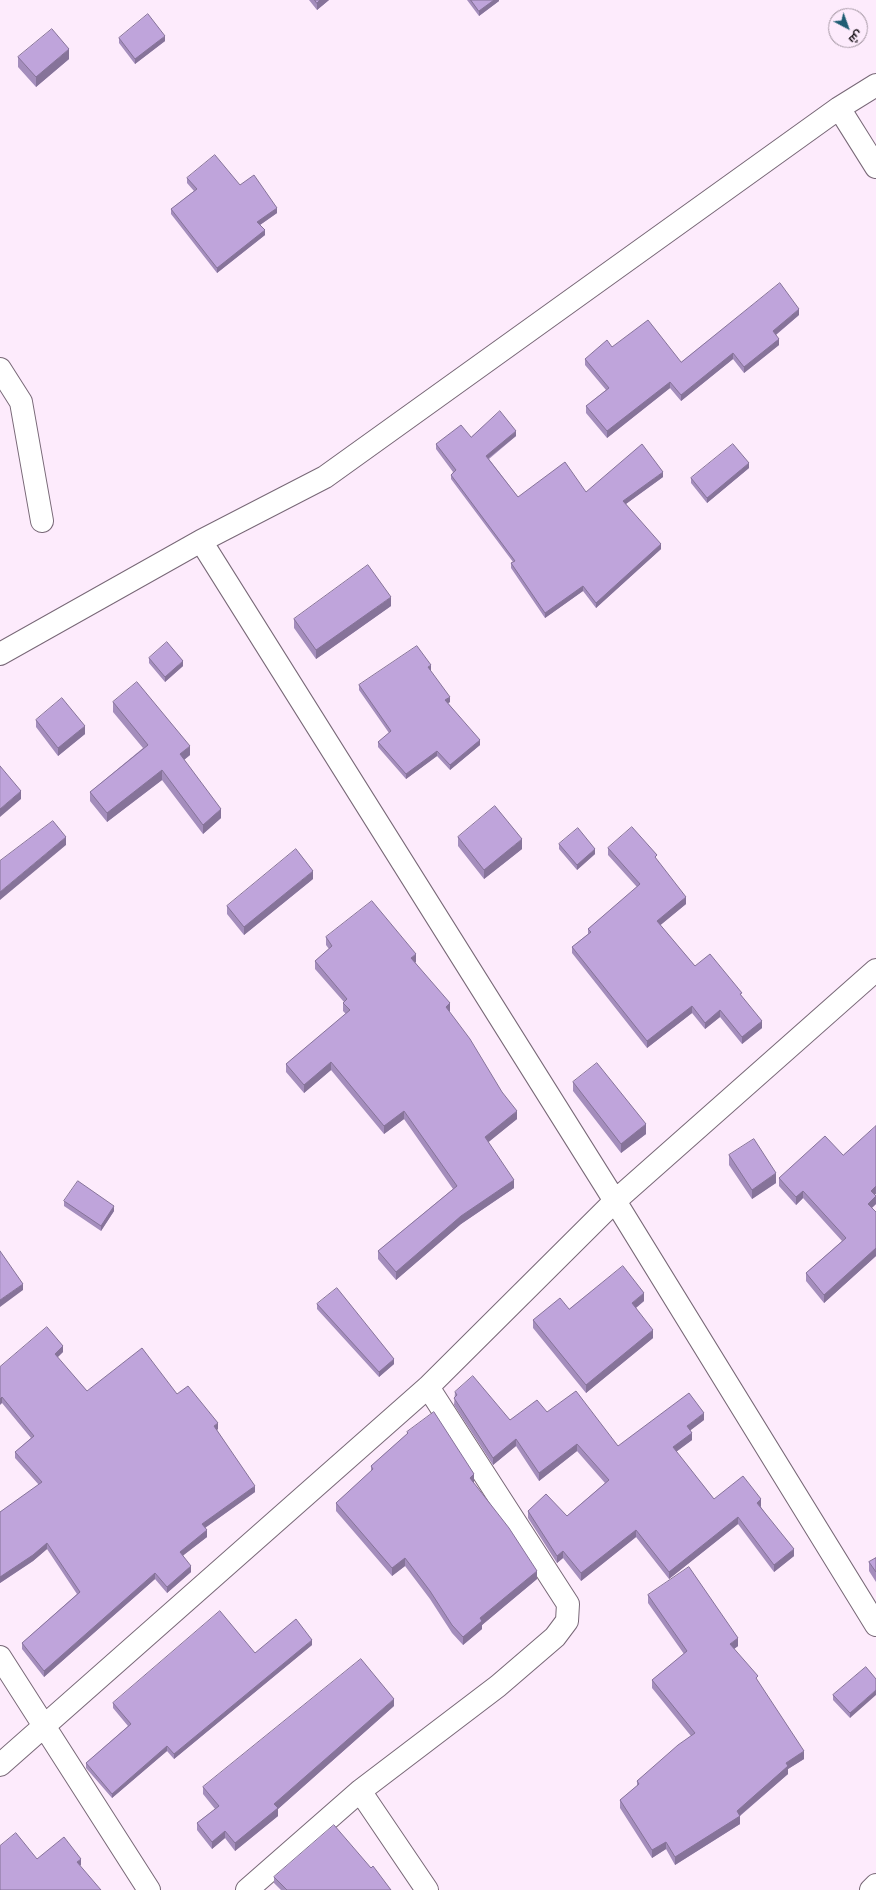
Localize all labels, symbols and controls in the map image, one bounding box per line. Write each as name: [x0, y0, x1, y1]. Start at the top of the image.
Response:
north arrow: [828, 8, 868, 48]
text: ش: [846, 27, 865, 46]

